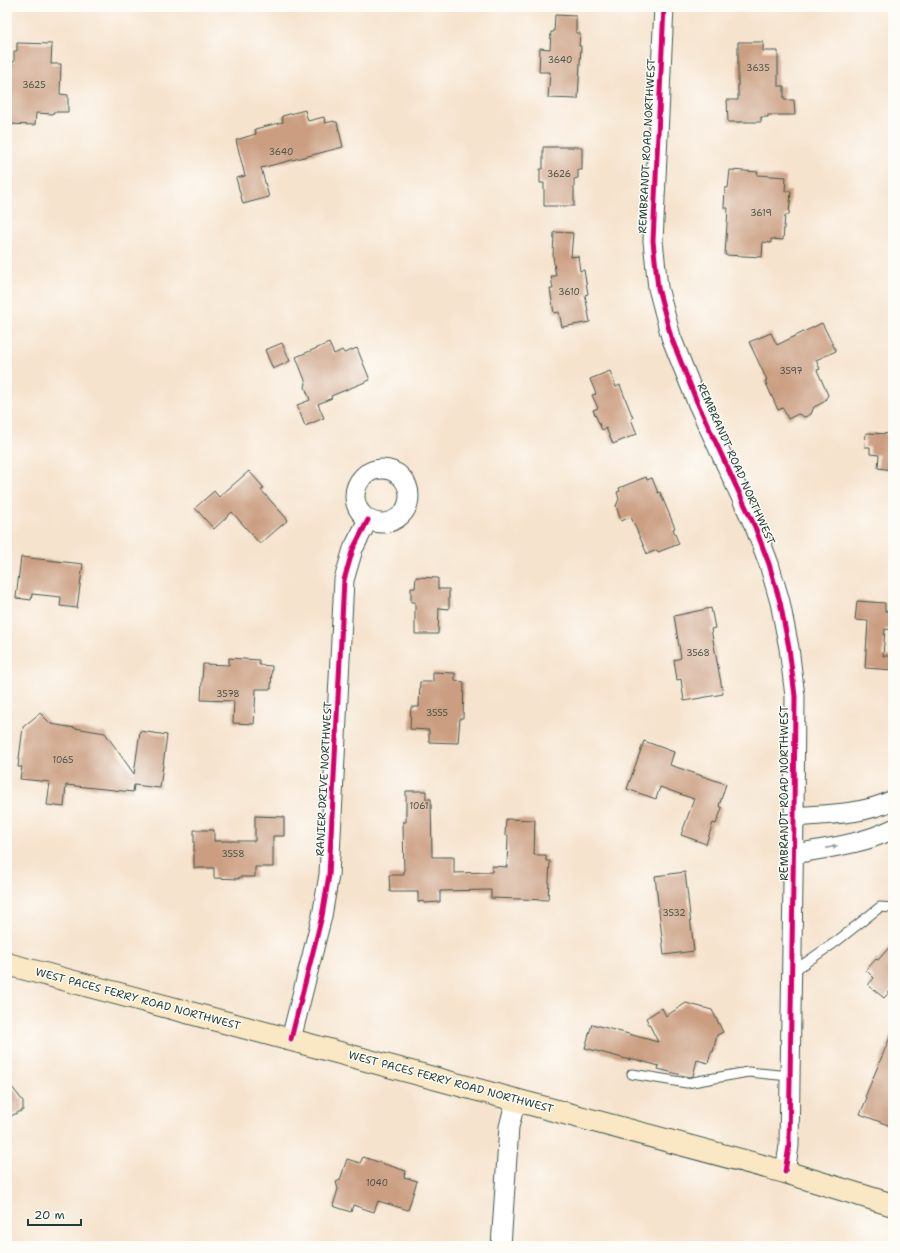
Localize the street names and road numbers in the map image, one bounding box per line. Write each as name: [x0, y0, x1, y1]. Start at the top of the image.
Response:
street label: REMBRANDT ROAD NORTHWEST: [635, 58, 659, 234]
street label: REMBRANDT ROAD NORTHWEST: [693, 381, 779, 547]
street label: RANIER DRIVE NORTHWEST: [312, 701, 336, 857]
street label: REMBRANDT ROAD NORTHWEST: [777, 705, 792, 881]
street label: WEST PACES FERRY ROAD NORTHWEST: [34, 964, 242, 1034]
street label: WEST PACES FERRY ROAD NORTHWEST: [347, 1047, 555, 1117]

